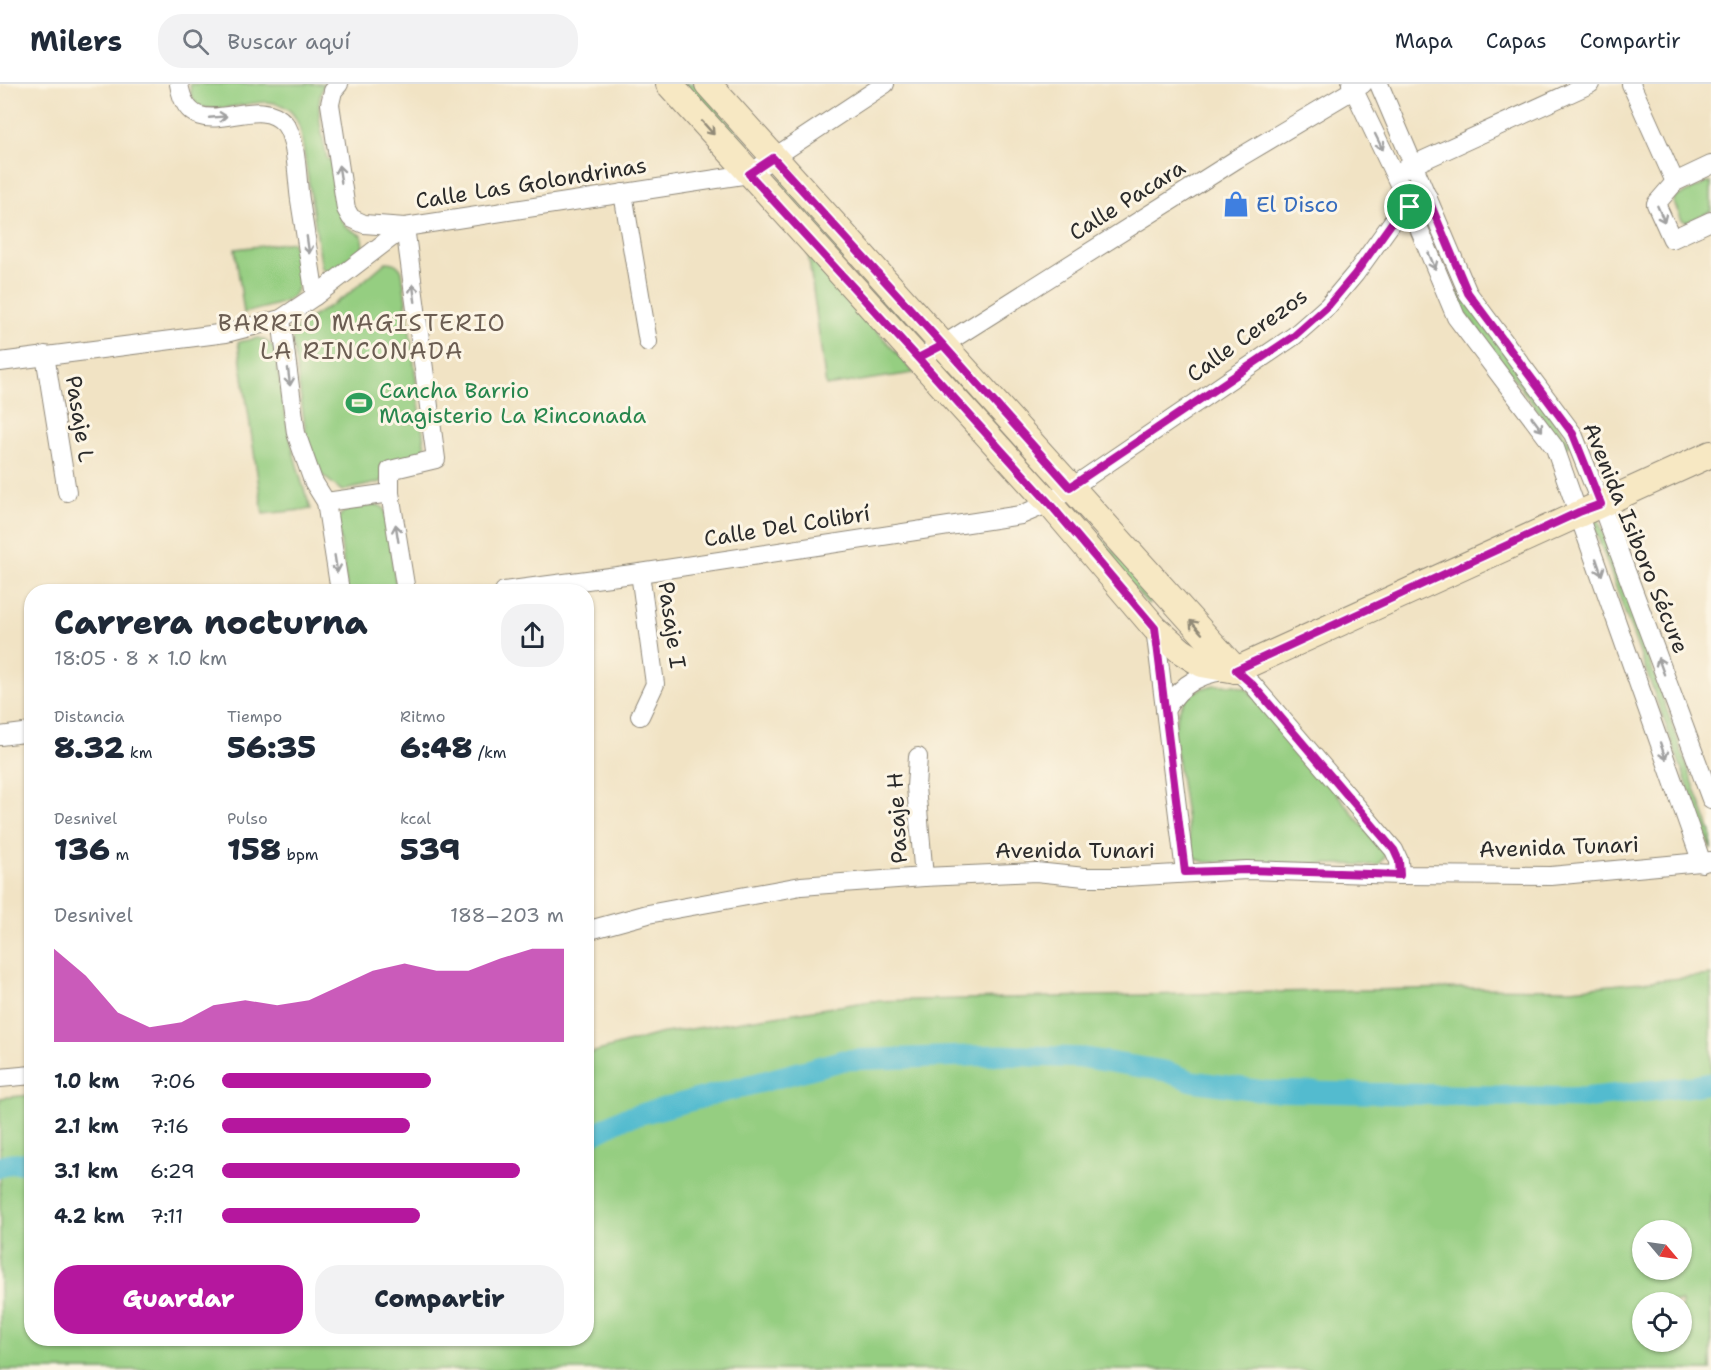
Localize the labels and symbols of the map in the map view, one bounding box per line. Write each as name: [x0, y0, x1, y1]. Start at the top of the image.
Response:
one-way arrow: [207, 111, 227, 122]
one-way arrow: [701, 120, 715, 135]
one-way arrow: [1373, 133, 1385, 151]
street label: Calle Las Golondrinas: [413, 150, 649, 216]
street label: Calle Pacara: [1063, 153, 1191, 247]
one-way arrow: [335, 165, 346, 185]
pin: [1384, 181, 1435, 232]
shop icon: El Disco: [1221, 189, 1251, 219]
place label: El Disco: [1256, 190, 1338, 219]
one-way arrow: [1655, 204, 1667, 222]
one-way arrow: [302, 235, 313, 254]
one-way arrow: [1427, 251, 1438, 269]
street label: Calle Cerezos: [1181, 281, 1313, 389]
one-way arrow: [408, 283, 419, 303]
district label: BARRIO MAGISTERIO LA RINCONADA: [218, 307, 506, 367]
one-way arrow: [283, 367, 294, 387]
street label: Pasaje L: [59, 374, 101, 464]
place label: Cancha Barrio Magisterio La Rinconada: [379, 376, 646, 430]
sports icon: Cancha Barrio Magisterio La Rinconada: [344, 388, 374, 418]
one-way arrow: [1530, 415, 1543, 431]
street label: Avenida Isiboro Sécure: [1576, 418, 1696, 658]
street label: Calle Del Colibrí: [702, 499, 872, 553]
one-way arrow: [391, 524, 402, 544]
one-way arrow: [331, 554, 342, 574]
one-way arrow: [1594, 557, 1605, 576]
street label: Pasaje I: [652, 580, 692, 670]
one-way arrow: [1189, 620, 1203, 635]
one-way arrow: [1655, 657, 1666, 676]
one-way arrow: [1658, 741, 1669, 760]
street label: Pasaje H: [880, 772, 914, 864]
street label: Avenida Tunari: [1479, 830, 1639, 864]
street label: Avenida Tunari: [995, 836, 1155, 865]
north arrow: [1632, 1220, 1692, 1280]

